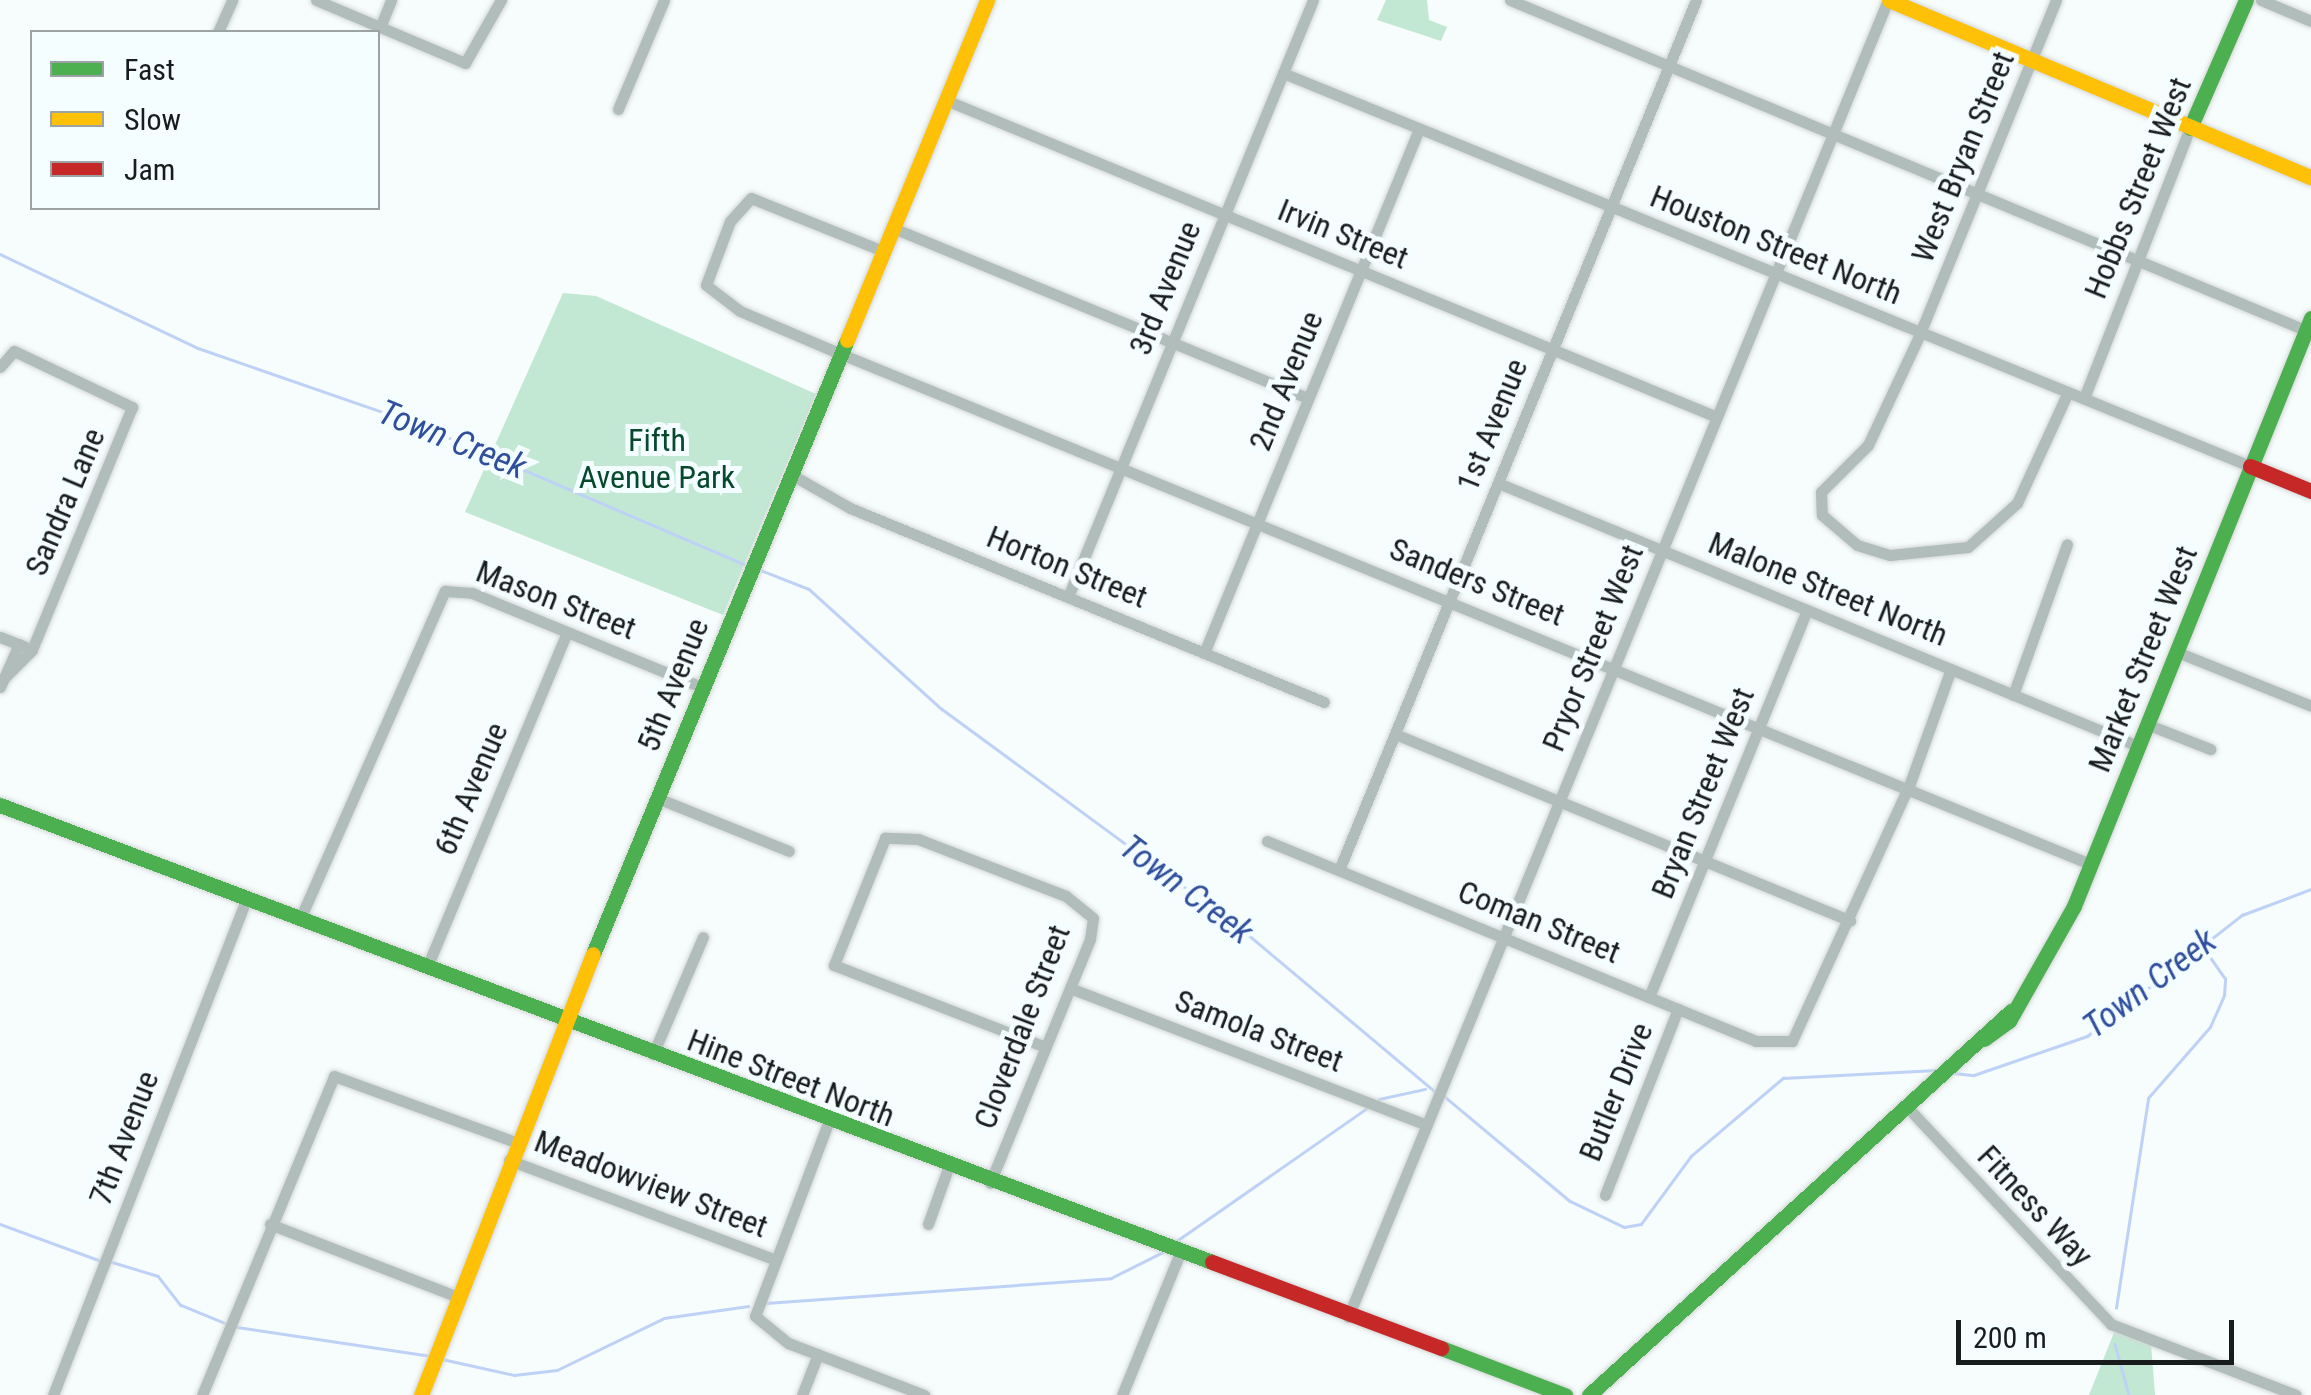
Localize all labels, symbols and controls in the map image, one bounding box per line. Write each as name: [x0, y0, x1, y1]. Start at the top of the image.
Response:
legend: [30, 30, 380, 210]
street label: West Bryan Street: [1903, 46, 2023, 268]
text: Fast: [124, 52, 175, 87]
street label: Hobbs Street West: [2076, 72, 2200, 304]
text: Slow: [124, 102, 181, 137]
text: Jam: [124, 152, 175, 187]
street label: Houston Street North: [1645, 177, 1907, 313]
street label: Irvin Street: [1272, 191, 1414, 277]
street label: 3rd Avenue: [1121, 216, 1209, 360]
street label: 2nd Avenue: [1241, 306, 1331, 456]
street label: 1st Avenue: [1448, 353, 1536, 497]
water label: Town Creek: [372, 391, 532, 489]
park label: Fifth Avenue Park: [579, 422, 735, 497]
street label: Sandra Lane: [17, 423, 113, 581]
street label: Horton Street: [981, 517, 1153, 617]
street label: Malone Street North: [1703, 524, 1953, 654]
street label: Sanders Street: [1384, 530, 1570, 634]
street label: Pryor Street West: [1534, 539, 1652, 757]
street label: Market Street West: [2080, 540, 2206, 778]
street label: Mason Street: [471, 552, 641, 648]
street label: 5th Avenue: [629, 613, 717, 757]
street label: Bryan Street West: [1643, 682, 1763, 904]
street label: 6th Avenue: [426, 717, 516, 861]
water label: Town Creek: [1111, 826, 1261, 954]
street label: Coman Street: [1452, 872, 1626, 972]
street label: Cloverdale Street: [966, 920, 1078, 1134]
water label: Town Creek: [2075, 920, 2225, 1048]
street label: Samola Street: [1169, 981, 1349, 1081]
street label: Butler Drive: [1571, 1017, 1661, 1167]
street label: Hine Street North: [682, 1021, 900, 1135]
street label: 7th Avenue: [81, 1066, 167, 1210]
street label: Meadowview Street: [529, 1122, 773, 1246]
street label: Fitness Way: [1969, 1137, 2101, 1275]
scale bar: [1961, 1300, 2238, 1362]
text: 200 m: [1973, 1320, 2047, 1355]

